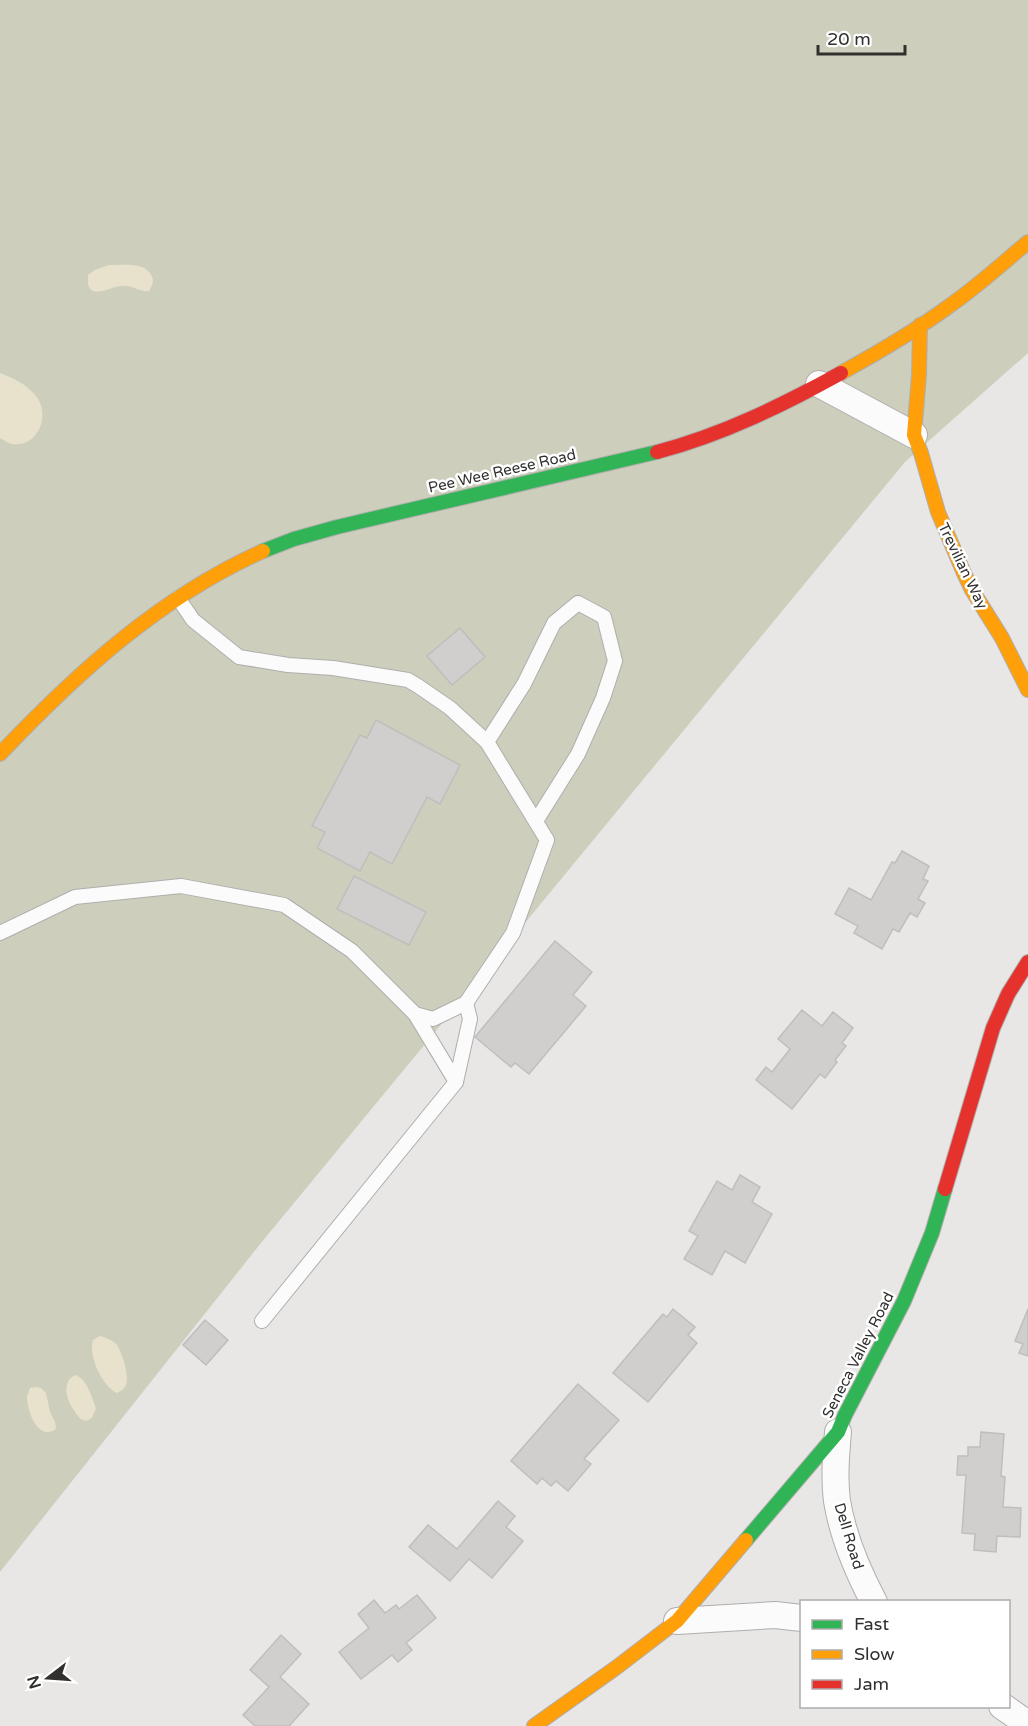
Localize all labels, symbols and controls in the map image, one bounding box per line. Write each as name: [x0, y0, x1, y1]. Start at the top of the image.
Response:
scale bar: [818, 18, 905, 56]
text: 20 m: [827, 28, 871, 50]
street label: Pee Wee Reese Road: [426, 445, 578, 497]
street label: Trevilian Way: [934, 520, 992, 612]
street label: Seneca Valley Road: [818, 1289, 898, 1421]
street label: Dell Road: [830, 1501, 868, 1571]
legend: [800, 1600, 1010, 1708]
text: Fast: [854, 1613, 889, 1635]
text: Slow: [854, 1643, 895, 1665]
north arrow: [18, 1648, 78, 1708]
text: N: [23, 1673, 46, 1691]
text: Jam: [854, 1673, 889, 1695]

